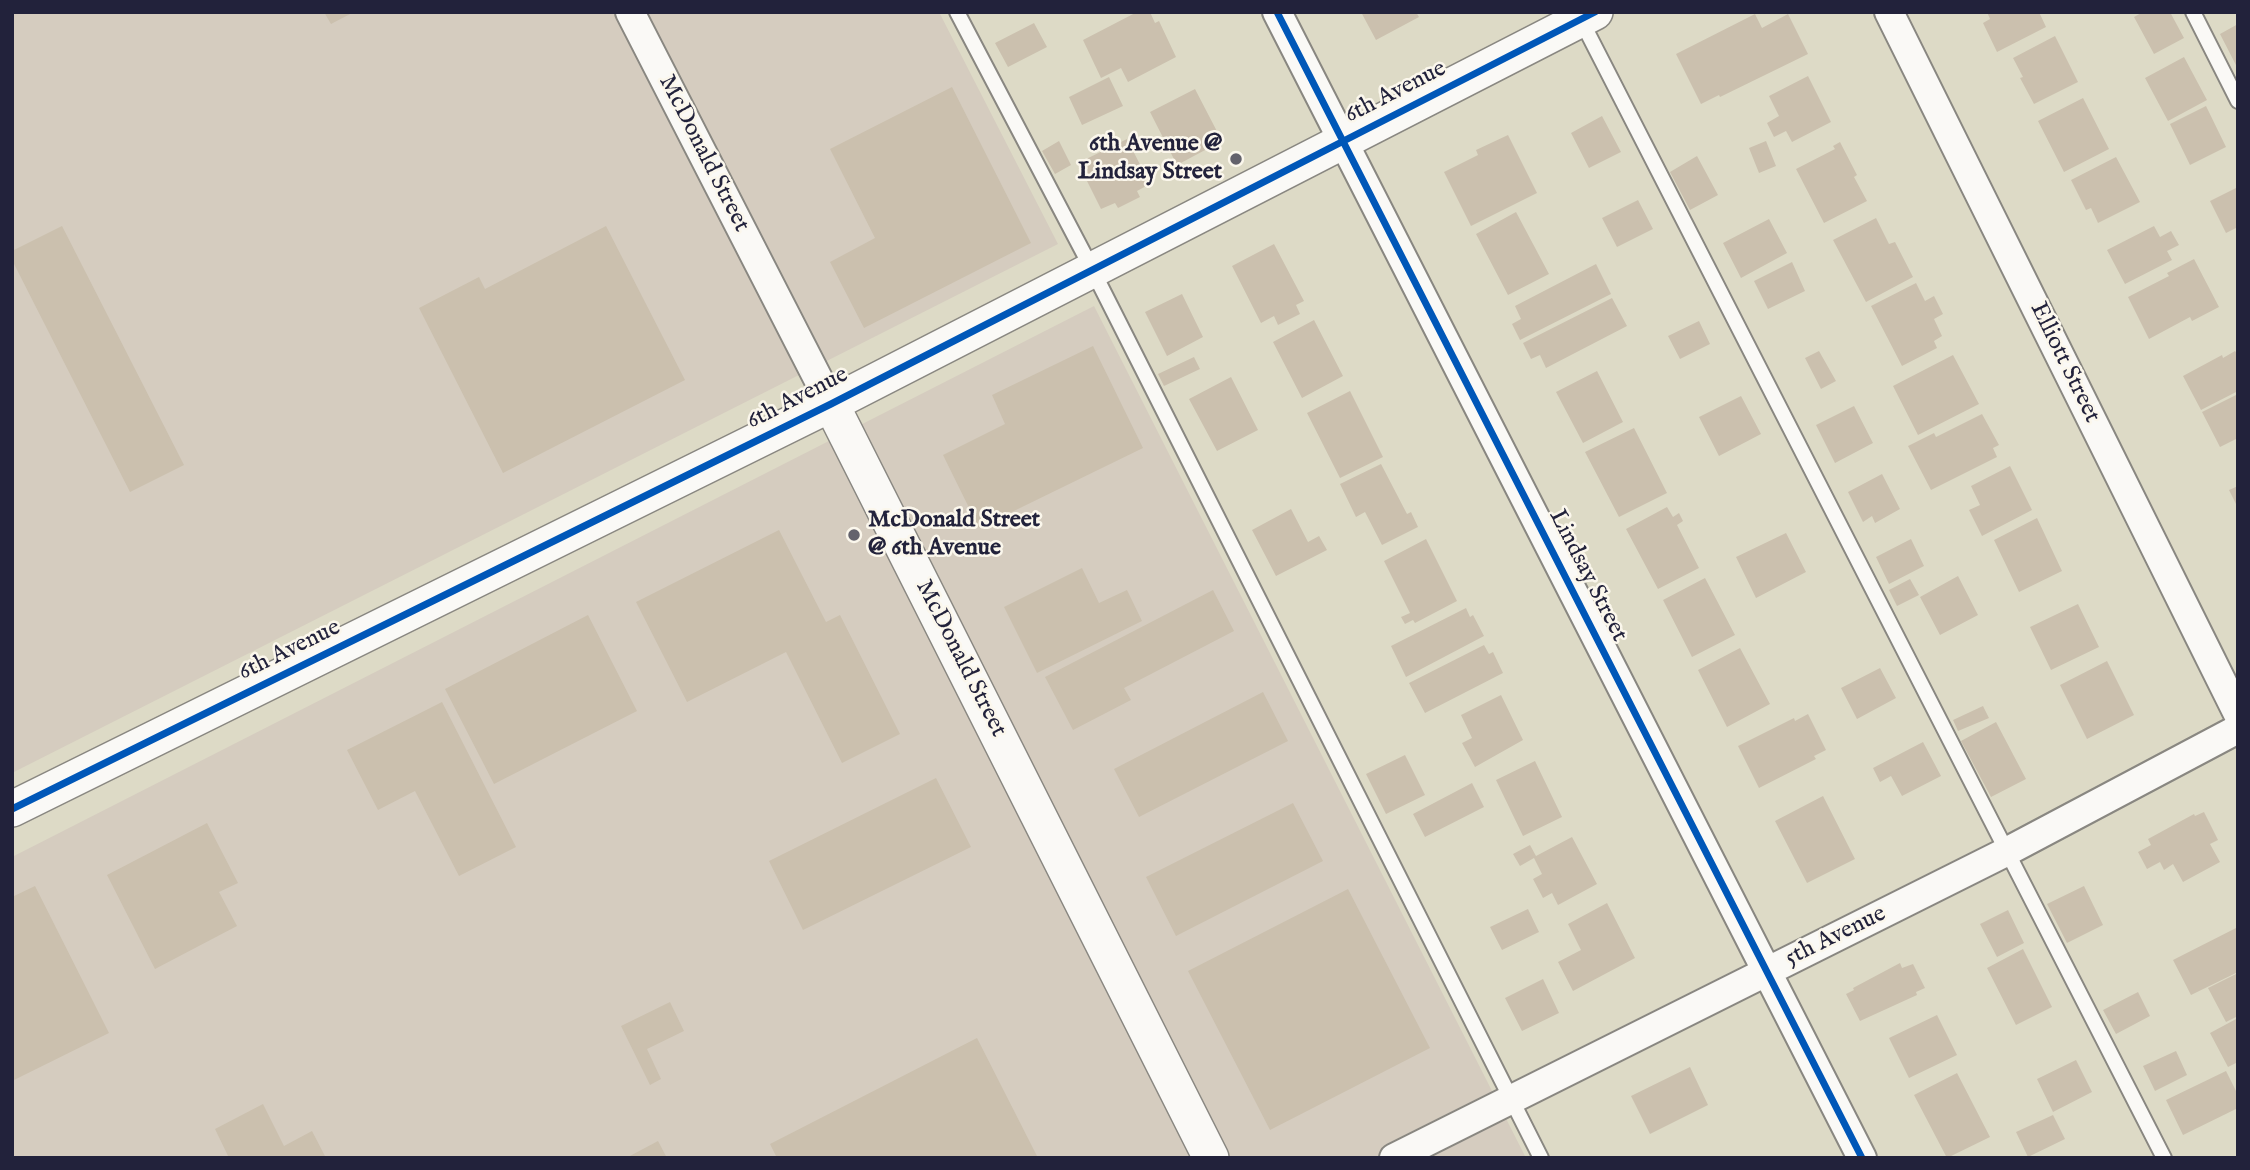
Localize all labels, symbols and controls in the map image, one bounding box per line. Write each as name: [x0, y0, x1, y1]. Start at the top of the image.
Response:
street label: 6th Avenue: [1341, 55, 1451, 131]
street label: McDonald Street: [651, 71, 755, 237]
place label: 6th Avenue @ Lindsay Street: [1078, 131, 1222, 187]
marker: 6th Avenue @ Lindsay Street: [1228, 151, 1244, 167]
street label: Elliott Street: [2022, 298, 2106, 428]
street label: 6th Avenue: [743, 361, 853, 437]
street label: Lindsay Street: [1541, 505, 1633, 647]
place label: McDonald Street @ 6th Avenue: [868, 507, 1040, 563]
marker: McDonald Street @ 6th Avenue: [846, 527, 862, 543]
street label: McDonald Street: [908, 576, 1012, 742]
street label: 6th Avenue: [234, 614, 346, 688]
street label: 5th Avenue: [1781, 900, 1891, 974]

